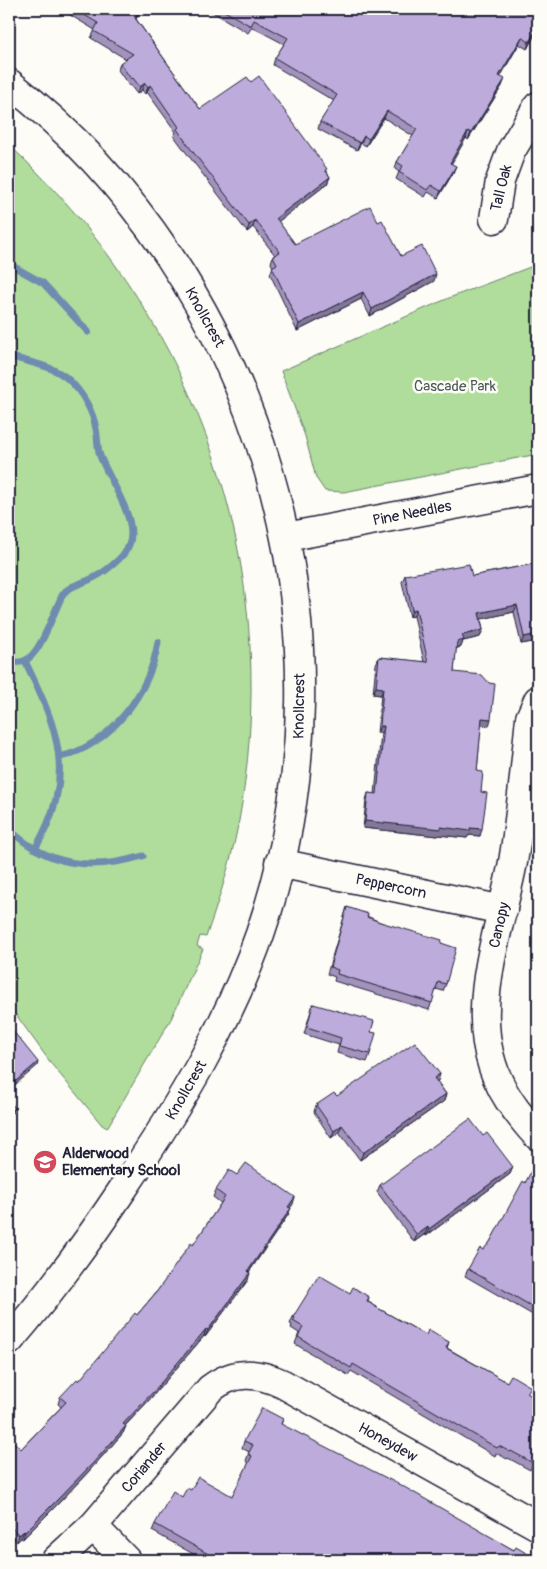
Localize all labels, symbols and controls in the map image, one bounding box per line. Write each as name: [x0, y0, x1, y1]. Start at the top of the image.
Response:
street label: Tall Oak: [487, 162, 517, 213]
street label: Knollcrest: [180, 284, 229, 351]
park label: Cascade Park: [414, 377, 497, 396]
street label: Pine Needles: [371, 496, 453, 530]
street label: Knollcrest: [289, 672, 310, 739]
street label: Peppercorn: [354, 870, 428, 903]
street label: Canopy: [485, 900, 514, 950]
street label: Knollcrest: [162, 1056, 212, 1124]
place label: Alderwood Elementary School: [62, 1144, 181, 1180]
school or university icon: Alderwood Elementary School: [32, 1149, 58, 1175]
street label: Honeydew: [355, 1418, 421, 1466]
street label: Coriander: [118, 1438, 172, 1497]

